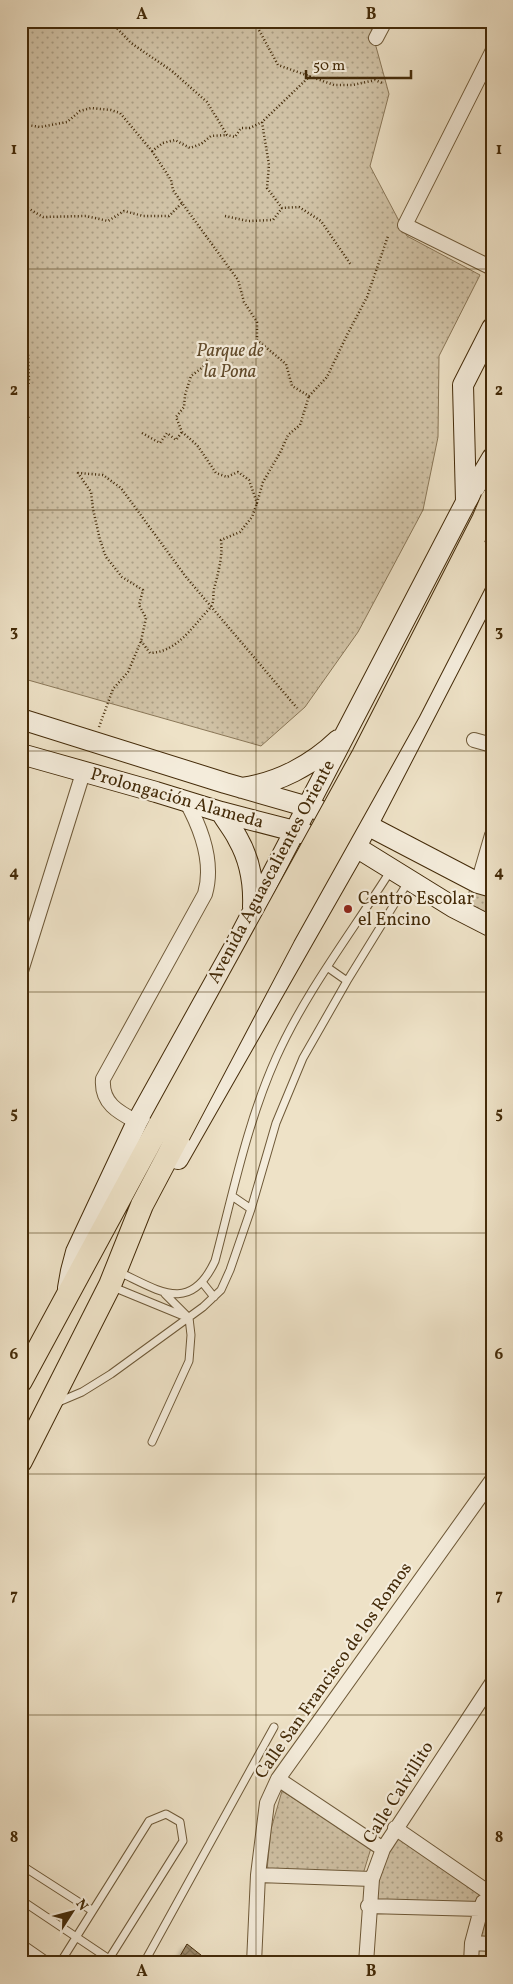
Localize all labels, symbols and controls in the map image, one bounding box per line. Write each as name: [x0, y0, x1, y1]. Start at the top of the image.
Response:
text: A: [136, 4, 148, 26]
text: B: [366, 4, 377, 26]
scale bar: [306, 48, 410, 80]
text: 50 m: [313, 56, 345, 77]
text: 1: [11, 139, 17, 161]
text: 1: [496, 139, 502, 161]
park label: Parque de la Pona: [196, 339, 264, 385]
text: 2: [10, 380, 18, 402]
text: 2: [495, 380, 503, 402]
text: 3: [10, 621, 18, 643]
text: 3: [495, 621, 503, 643]
street label: Avenida Aguascalientes Oriente: [202, 756, 342, 988]
street label: Prolongación Alameda: [87, 762, 267, 836]
text: 4: [9, 862, 19, 884]
text: 4: [494, 862, 504, 884]
place label: Centro Escolar el Encino: [358, 887, 474, 933]
marker: Centro Escolar el Encino: [342, 903, 354, 915]
text: 5: [10, 1103, 18, 1125]
text: 5: [495, 1103, 503, 1125]
text: 6: [10, 1344, 19, 1366]
text: 6: [495, 1344, 504, 1366]
street label: Calle San Francisco de los Romos: [249, 1558, 419, 1784]
text: 7: [10, 1585, 18, 1607]
text: 7: [495, 1585, 503, 1607]
street label: Calle Calvillito: [358, 1737, 440, 1849]
text: 8: [10, 1827, 18, 1849]
text: 8: [495, 1827, 503, 1849]
north arrow: [48, 1886, 98, 1936]
text: N: [71, 1896, 92, 1915]
text: A: [136, 1961, 148, 1983]
text: B: [366, 1961, 377, 1983]

